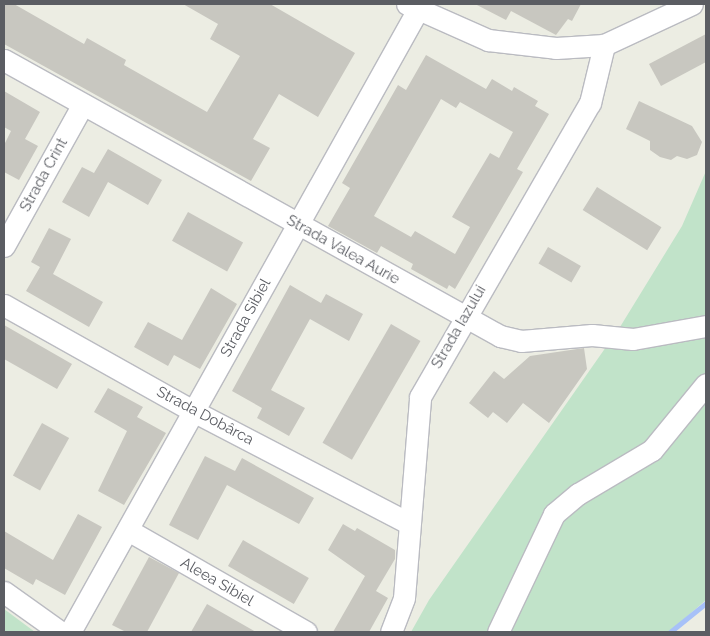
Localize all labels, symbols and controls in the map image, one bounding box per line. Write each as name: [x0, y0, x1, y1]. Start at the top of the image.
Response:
street label: Strada Crint: [16, 135, 72, 215]
street label: Strada Valea Aurie: [283, 211, 403, 289]
street label: Strada Sibiel: [217, 276, 275, 360]
street label: Strada Iazului: [428, 282, 490, 372]
street label: Strada Dobârca: [153, 383, 257, 449]
street label: Aleea Sibiel: [177, 554, 257, 610]

